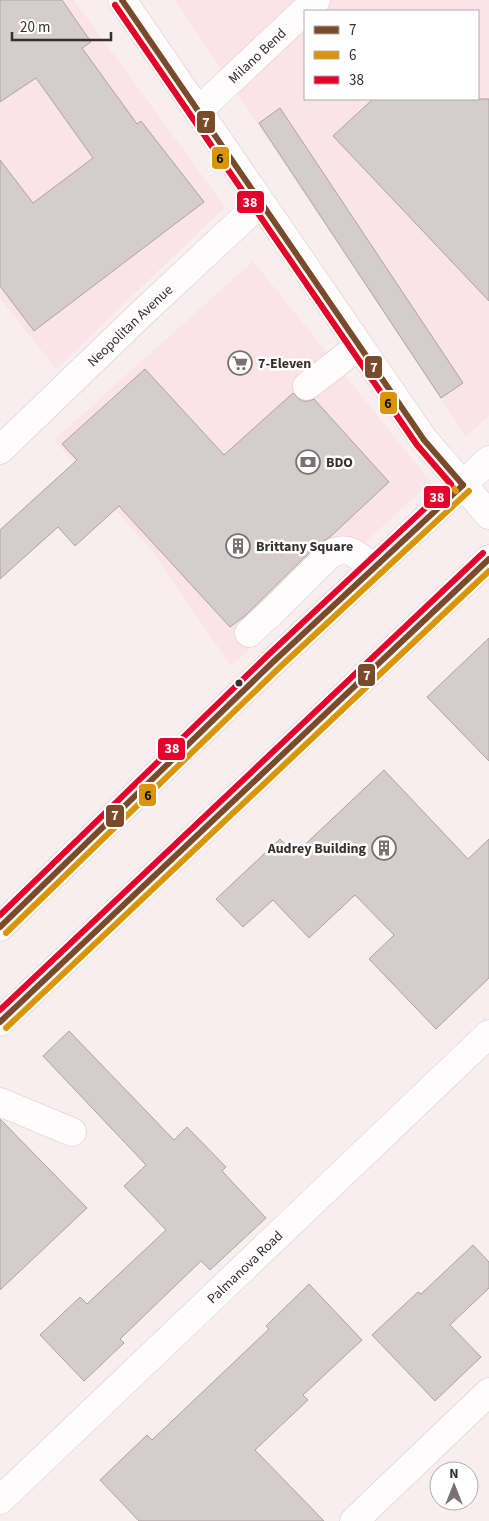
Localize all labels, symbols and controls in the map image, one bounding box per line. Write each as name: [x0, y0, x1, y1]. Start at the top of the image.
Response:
scale bar: [12, 10, 111, 42]
legend: [304, 10, 479, 100]
text: 20 m: [20, 17, 50, 38]
text: 7: [349, 20, 356, 41]
street label: Milano Bend: [224, 24, 291, 89]
text: 6: [349, 45, 356, 66]
text: 38: [349, 70, 364, 91]
line badge: 7: [196, 110, 216, 134]
text: 7: [202, 113, 210, 133]
line badge: 6: [211, 146, 230, 170]
text: 6: [216, 149, 224, 169]
line badge: 38: [236, 190, 265, 214]
text: 38: [243, 193, 257, 213]
street label: Neopolitan Avenue: [83, 280, 178, 372]
supermarket icon: 7-Eleven: [227, 350, 253, 376]
place label: 7-Eleven: [258, 354, 311, 374]
line badge: 7: [364, 355, 383, 379]
text: 7: [370, 358, 378, 378]
line badge: 6: [379, 391, 398, 415]
text: 6: [384, 394, 392, 414]
bank icon: BDO: [295, 449, 321, 475]
place label: BDO: [326, 453, 353, 473]
line badge: 38: [423, 485, 451, 509]
text: 38: [430, 488, 444, 508]
building icon: Brittany Square: [225, 533, 251, 559]
place label: Brittany Square: [256, 537, 353, 557]
line badge: 7: [357, 663, 376, 687]
text: 7: [363, 666, 371, 686]
unlabelled marker: [234, 678, 244, 688]
line badge: 38: [157, 737, 186, 761]
text: 38: [165, 739, 179, 759]
line badge: 6: [138, 783, 157, 807]
text: 6: [144, 786, 152, 806]
line badge: 7: [105, 804, 125, 828]
text: 7: [111, 806, 119, 826]
building icon: Audrey Building: [371, 835, 397, 861]
place label: Audrey Building: [267, 839, 367, 859]
street label: Palmanova Road: [203, 1226, 288, 1309]
north arrow: [429, 1461, 479, 1511]
text: N: [449, 1464, 459, 1484]

